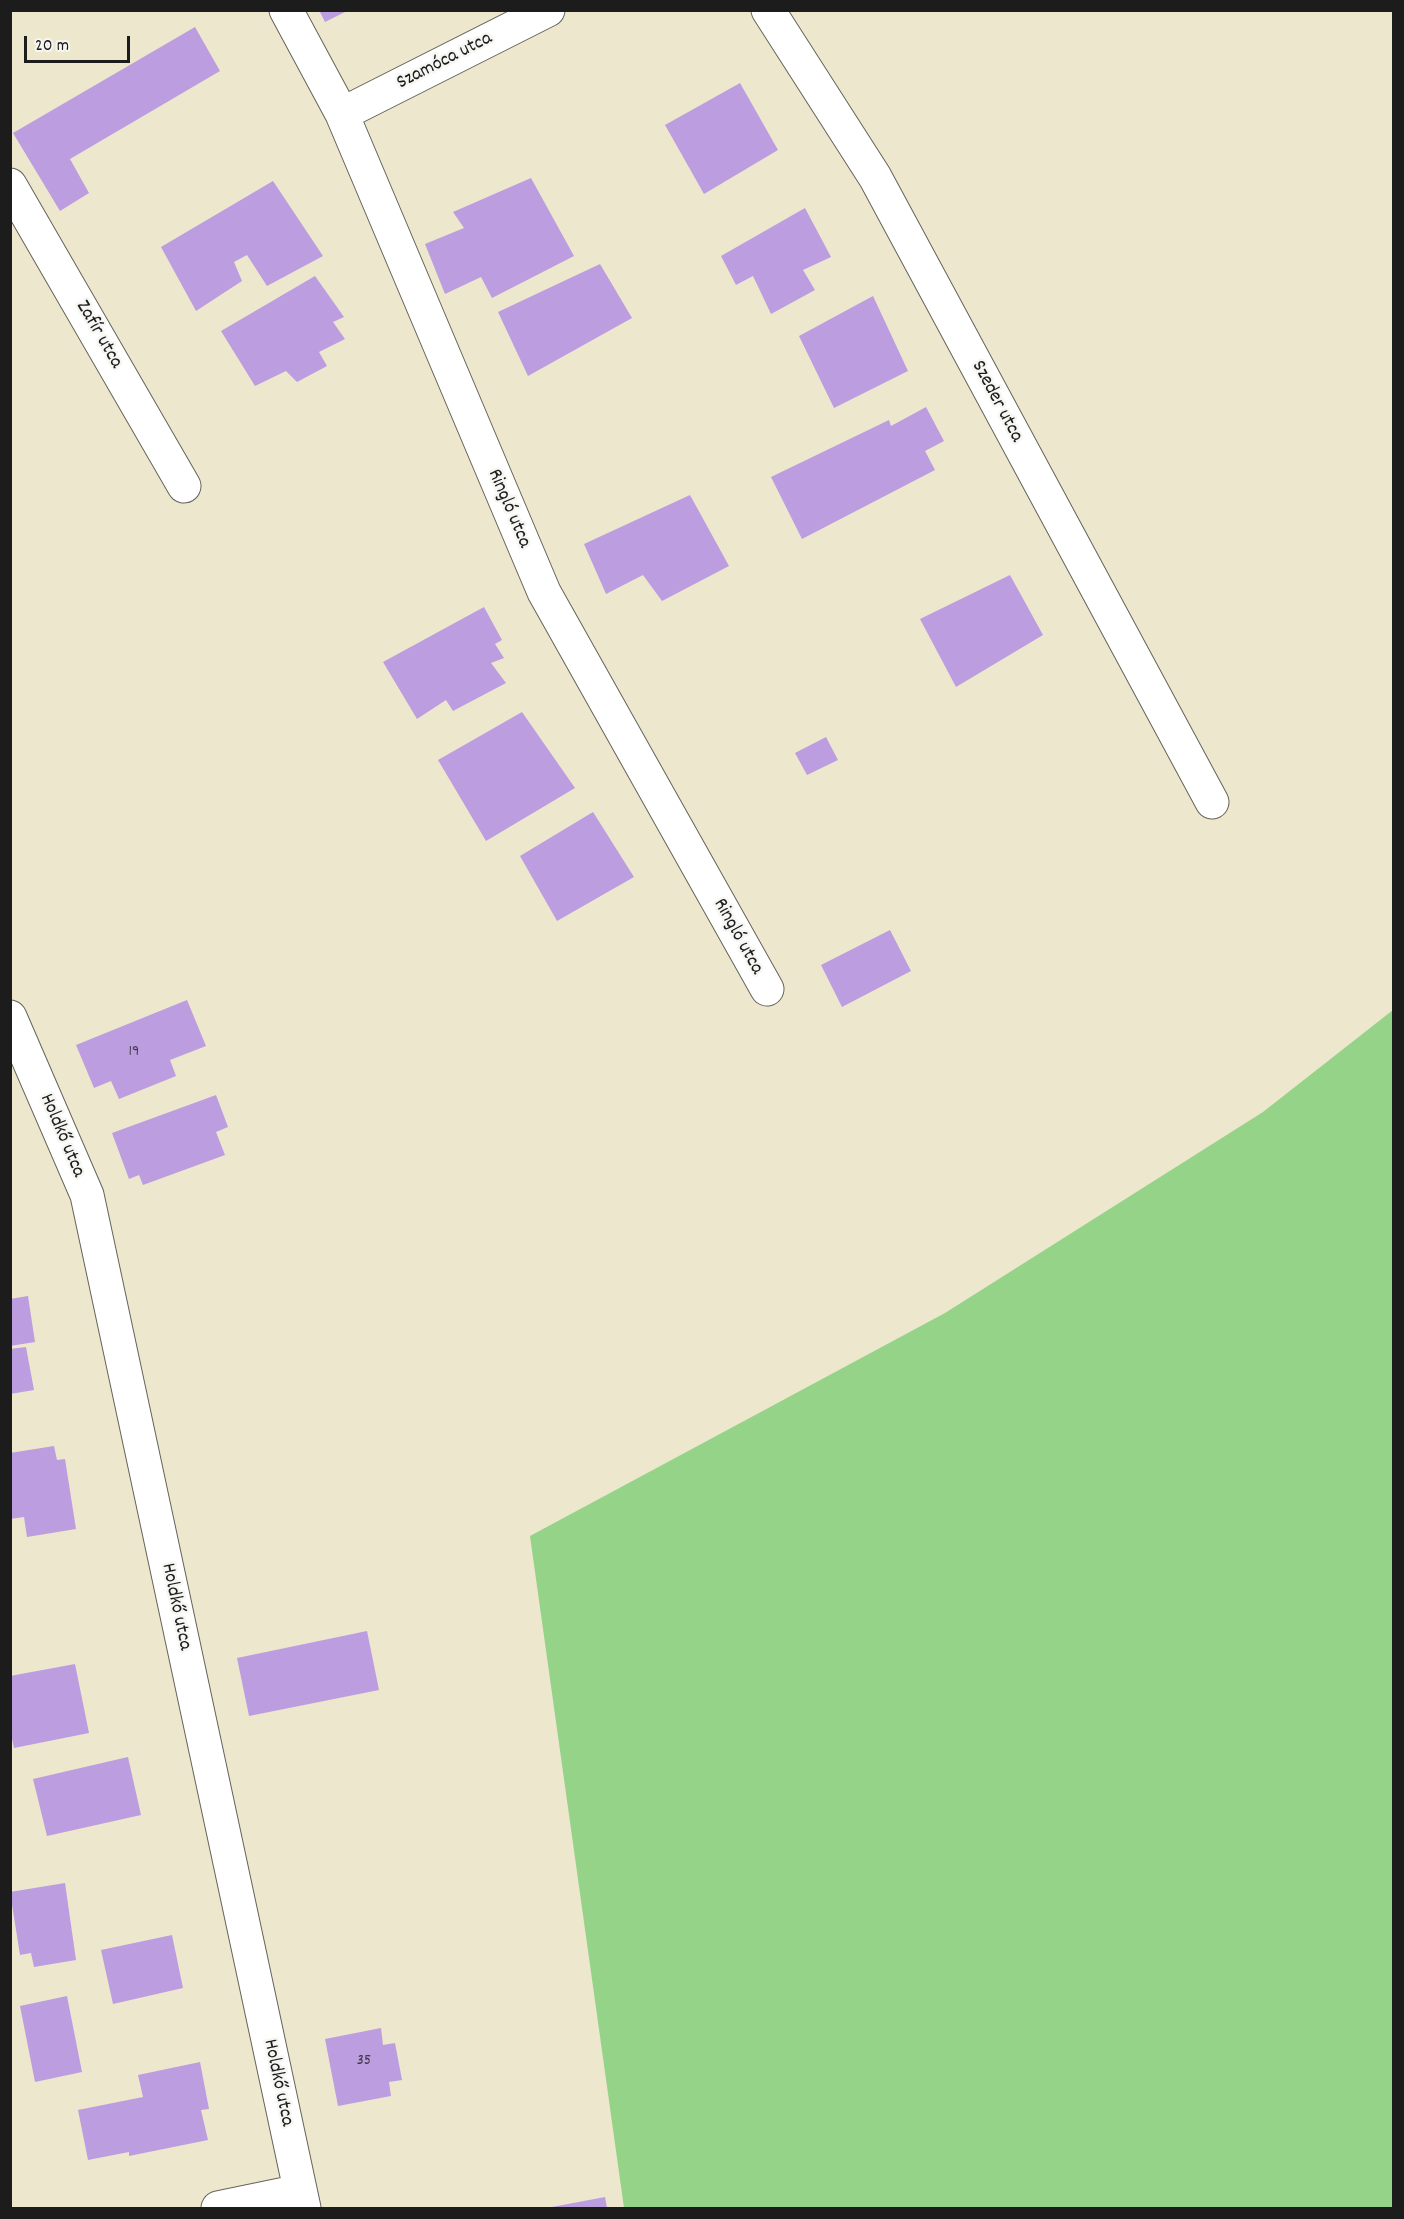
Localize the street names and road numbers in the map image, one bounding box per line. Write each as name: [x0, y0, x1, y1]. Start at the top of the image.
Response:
street label: Szamóca utca: [393, 28, 497, 96]
street label: Zafír utca: [69, 297, 127, 373]
street label: Szeder utca: [965, 357, 1027, 447]
street label: Ringló utca: [481, 466, 535, 552]
street label: Ringló utca: [706, 895, 768, 979]
street label: Holdkő utca: [33, 1091, 89, 1181]
street label: Holdkő utca: [154, 1561, 196, 1653]
street label: Holdkő utca: [256, 2037, 298, 2129]

